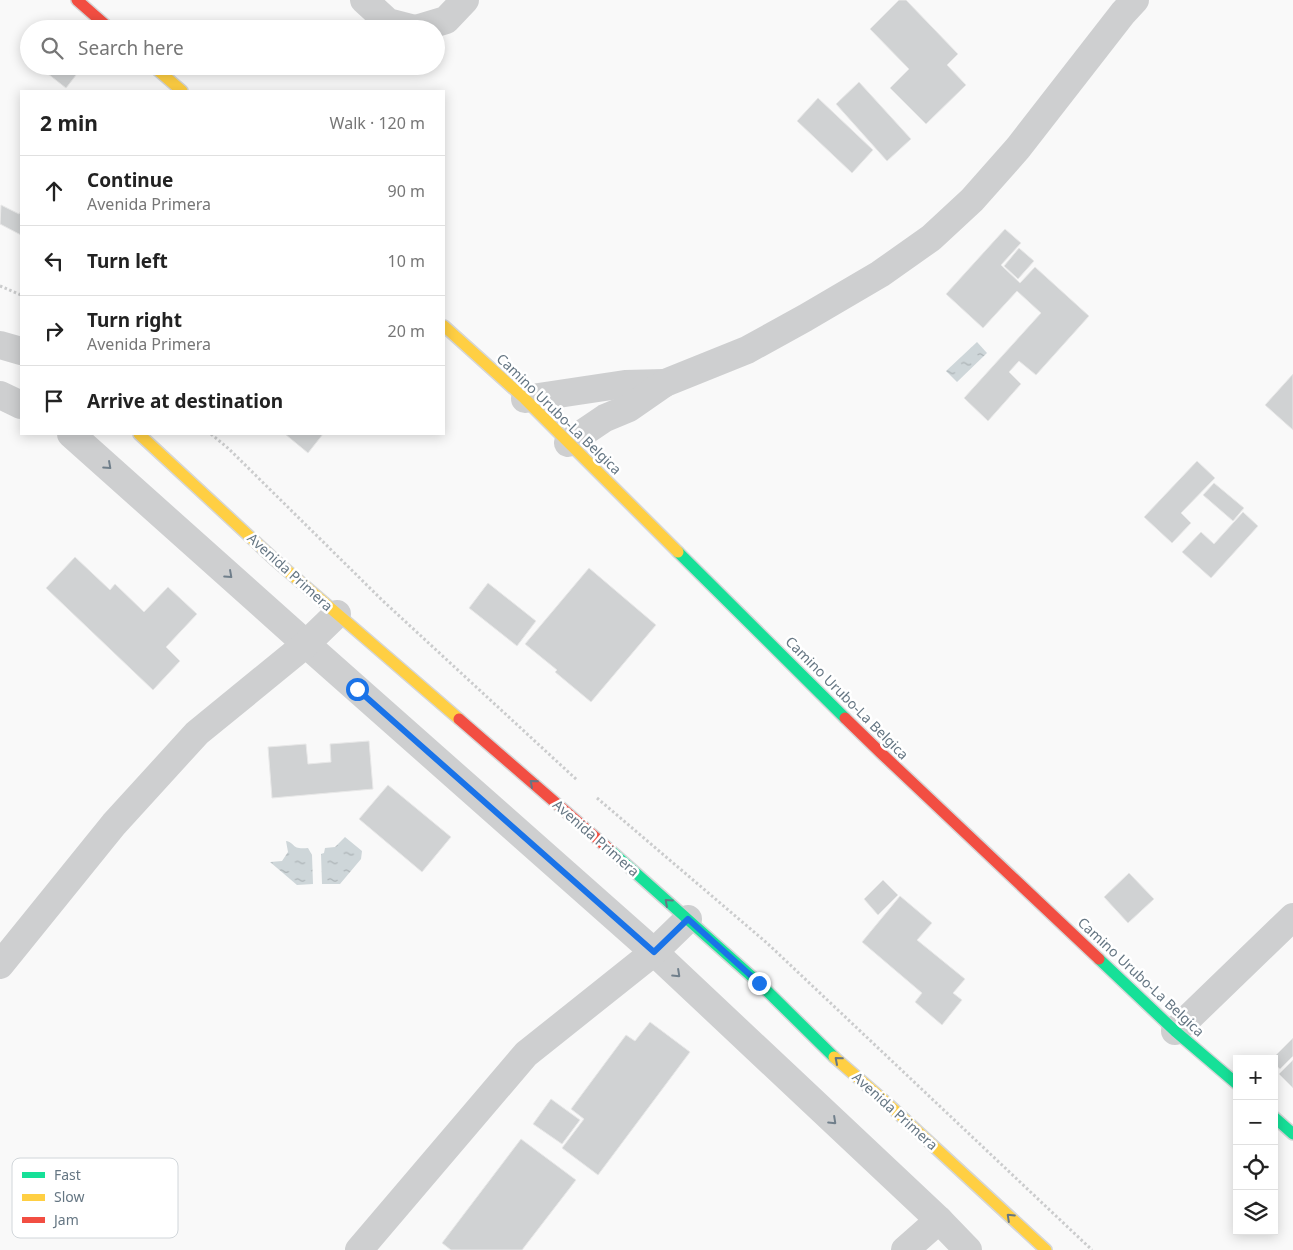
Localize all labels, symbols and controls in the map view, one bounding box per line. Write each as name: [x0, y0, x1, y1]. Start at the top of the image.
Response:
search box: [20, 20, 445, 75]
icon: search: [38, 34, 66, 62]
text: Search here: [78, 35, 184, 61]
text: 2 min: [40, 109, 98, 137]
text: Walk · 120 m: [330, 112, 425, 134]
text: Continue: [87, 167, 173, 193]
icon: ahead: [40, 177, 68, 205]
text: 90 m: [388, 180, 425, 202]
text: Avenida Primera: [87, 193, 211, 215]
icon: left: [40, 247, 68, 275]
text: Turn left: [87, 248, 168, 274]
text: 10 m: [388, 250, 425, 272]
text: Turn right: [87, 307, 182, 333]
icon: right: [40, 317, 68, 345]
text: 20 m: [388, 320, 425, 342]
text: Avenida Primera: [87, 333, 211, 355]
street label: Camino Urubo-La Belgica: [493, 349, 626, 478]
icon: arrive: [40, 387, 68, 415]
text: Arrive at destination: [87, 388, 283, 414]
one-way arrow: [102, 460, 111, 469]
street label: Avenida Primera: [244, 528, 337, 615]
one-way arrow: [223, 569, 232, 578]
street label: Camino Urubo-La Belgica: [782, 632, 913, 763]
route start: [346, 678, 369, 701]
one-way arrow: [530, 779, 539, 788]
street label: Avenida Primera: [549, 795, 644, 880]
one-way arrow: [665, 898, 674, 907]
street label: Camino Urubo-La Belgica: [1074, 913, 1209, 1040]
one-way arrow: [671, 968, 680, 977]
route end: [748, 972, 771, 995]
map controls: [1233, 1055, 1278, 1235]
button: +: [1233, 1055, 1278, 1100]
one-way arrow: [835, 1057, 844, 1066]
street label: Avenida Primera: [849, 1067, 942, 1154]
button: −: [1233, 1100, 1278, 1145]
one-way arrow: [828, 1115, 837, 1124]
button: locate: [1233, 1145, 1278, 1190]
legend: [12, 1158, 178, 1238]
text: Fast: [54, 1165, 81, 1184]
text: Slow: [54, 1187, 85, 1206]
button: layers: [1233, 1190, 1278, 1235]
text: Jam: [52, 1210, 79, 1229]
one-way arrow: [1007, 1214, 1016, 1223]

